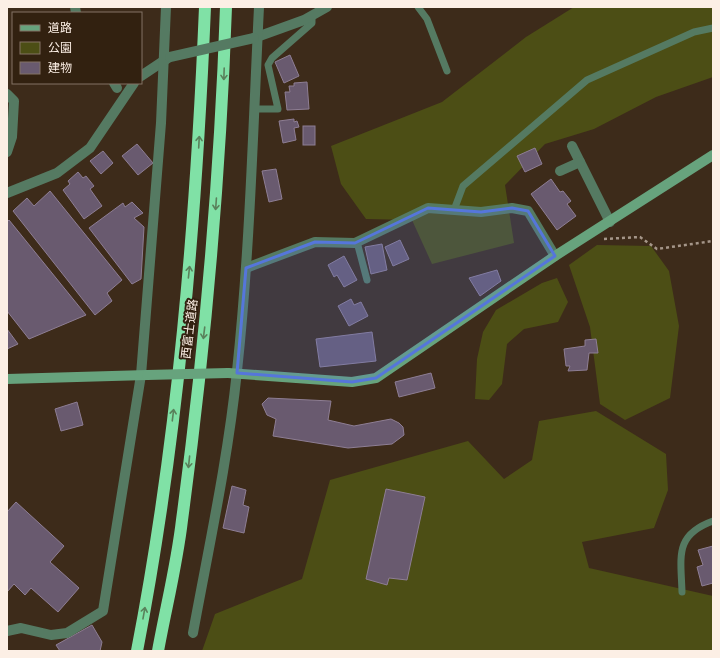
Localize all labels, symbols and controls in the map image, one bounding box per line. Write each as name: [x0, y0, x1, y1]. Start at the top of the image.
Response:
legend: [12, 12, 142, 84]
text: 道路: [48, 21, 72, 36]
text: 公園: [48, 41, 72, 56]
text: 建物: [48, 61, 72, 76]
one-way arrow: [220, 67, 227, 80]
one-way arrow: [195, 136, 203, 149]
one-way arrow: [212, 197, 219, 210]
one-way arrow: [185, 266, 193, 279]
street label: 西富士道路: [179, 298, 201, 360]
one-way arrow: [200, 326, 208, 339]
one-way arrow: [169, 409, 177, 422]
one-way arrow: [185, 455, 193, 468]
one-way arrow: [140, 607, 148, 620]

